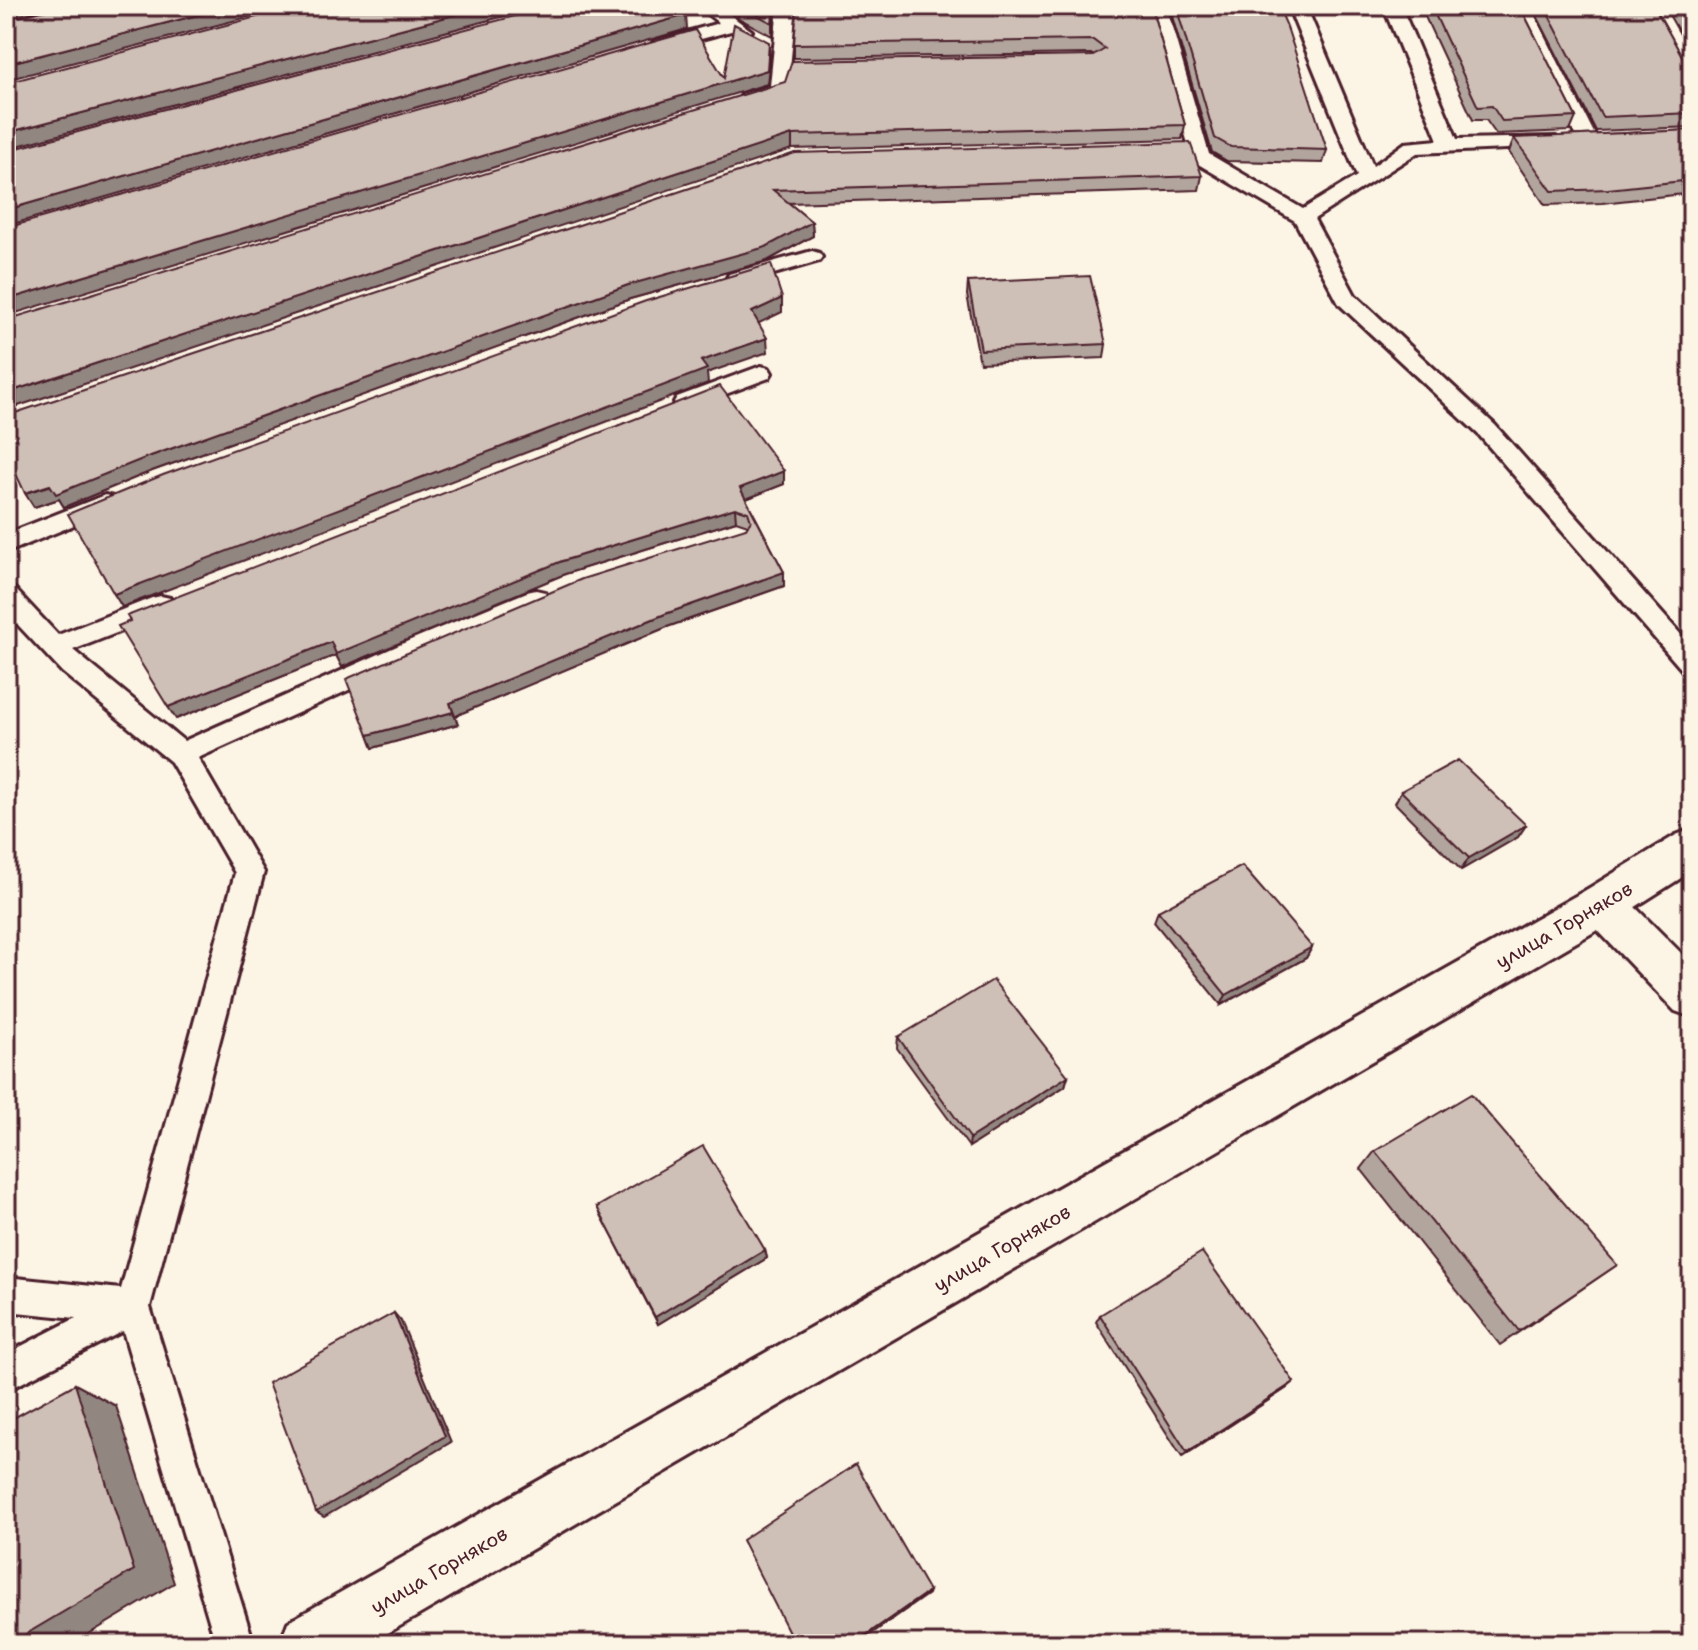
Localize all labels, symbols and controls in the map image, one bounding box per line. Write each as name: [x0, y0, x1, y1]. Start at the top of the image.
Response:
street label: улица Горняков: [1491, 875, 1637, 975]
street label: улица Горняков: [929, 1198, 1075, 1298]
street label: улица Горняков: [366, 1520, 512, 1620]

